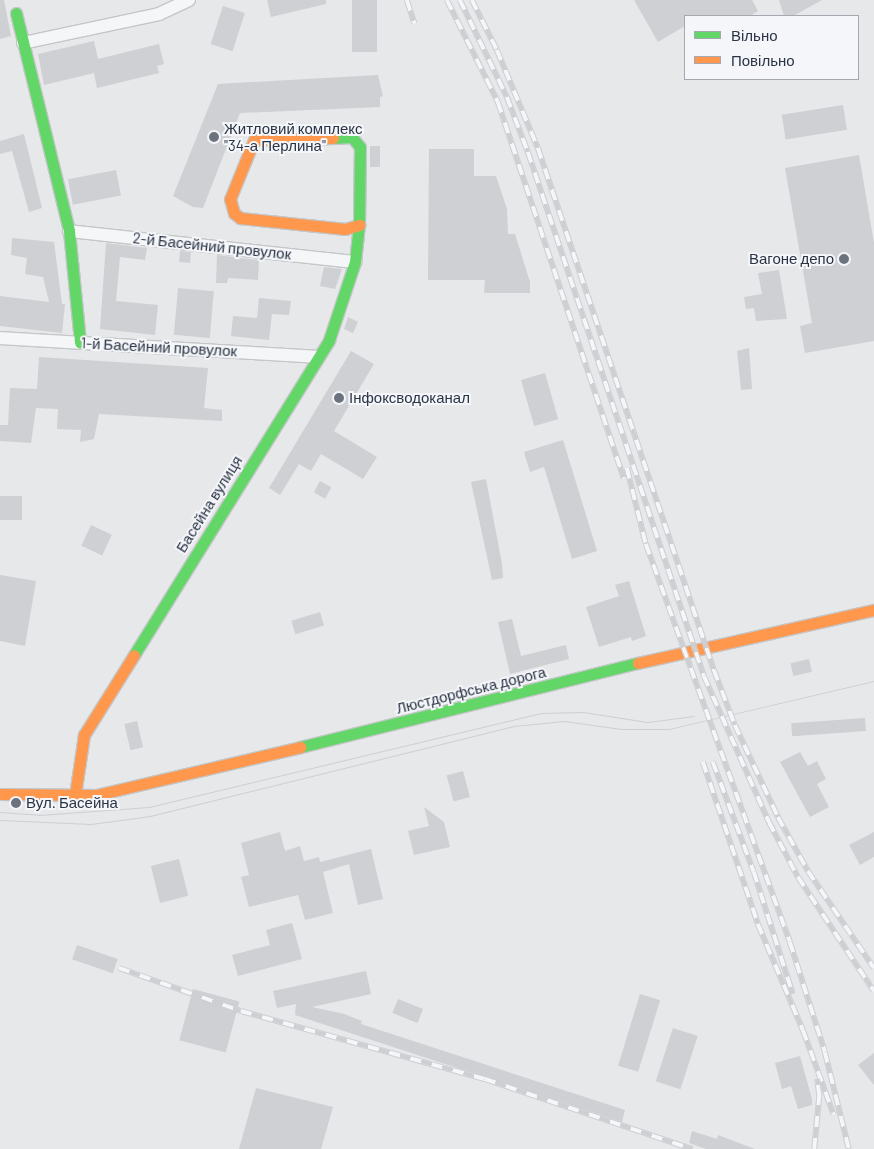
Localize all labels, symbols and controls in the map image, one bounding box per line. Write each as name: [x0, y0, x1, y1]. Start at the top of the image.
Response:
legend: [684, 15, 859, 80]
text: Вільно: [731, 26, 778, 44]
text: Повільно: [731, 51, 795, 69]
place label: Житловий комплекс "34-а Перлина": [224, 119, 363, 154]
marker: Житловий комплекс "34-а Перлина": [208, 131, 220, 143]
street label: 2-й Басейний провулок: [132, 229, 292, 263]
place label: Вагоне депо: [749, 250, 834, 268]
marker: Вагоне депо: [838, 253, 850, 265]
street label: 1-й Басейний провулок: [80, 334, 238, 360]
place label: Інфоксводоканал: [349, 389, 470, 407]
marker: Інфоксводоканал: [333, 392, 345, 404]
street label: Басейна вулиця: [172, 452, 246, 556]
street label: Люстдорфська дорога: [394, 663, 548, 717]
place label: Вул. Басейна: [26, 794, 118, 812]
marker: Вул. Басейна: [10, 797, 22, 809]

